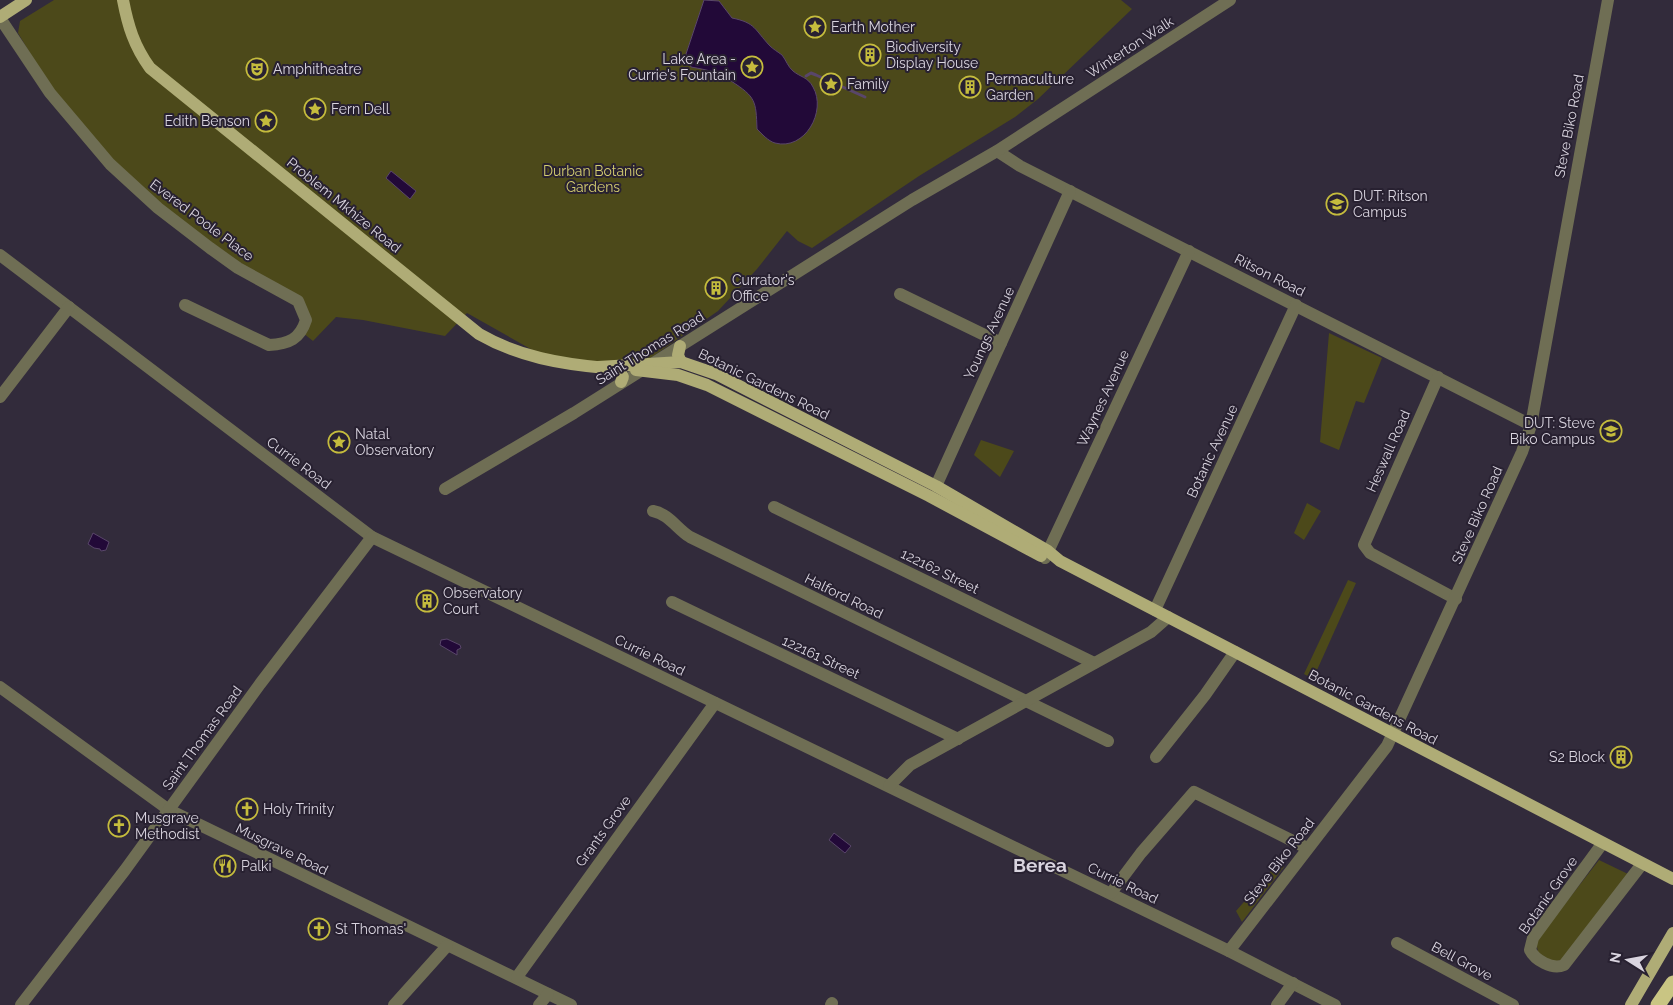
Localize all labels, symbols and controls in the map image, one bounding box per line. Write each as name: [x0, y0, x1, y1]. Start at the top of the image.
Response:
street label: Winterton Walk: [1084, 13, 1177, 81]
place icon: Earth Mother: [803, 15, 827, 39]
place label: Earth Mother: [831, 19, 915, 35]
place label: Biodiversity Display House: [886, 39, 978, 71]
building icon: Biodiversity Display House: [858, 43, 882, 67]
place label: Lake Area - Currie's Fountain: [628, 51, 736, 83]
place icon: Lake Area - Currie's Fountain: [740, 55, 764, 79]
theatre icon: Amphitheatre: [245, 57, 269, 81]
place label: Amphitheatre: [273, 61, 361, 77]
place label: Permaculture Garden: [986, 71, 1074, 103]
place icon: Family: [819, 72, 843, 96]
street label: Steve Biko Road: [1551, 73, 1587, 179]
building icon: Permaculture Garden: [958, 75, 982, 99]
place label: Family: [847, 76, 889, 92]
place icon: Fern Dell: [303, 97, 327, 121]
place label: Fern Dell: [331, 101, 390, 117]
place icon: Edith Benson: [254, 109, 278, 133]
place label: Edith Benson: [165, 113, 250, 129]
street label: Problem Mkhize Road: [284, 154, 404, 256]
park label: Durban Botanic Gardens: [543, 163, 643, 195]
street label: Evered Poole Place: [147, 176, 257, 264]
place label: DUT: Ritson Campus: [1353, 188, 1428, 220]
school or university icon: DUT: Ritson Campus: [1325, 192, 1349, 216]
street label: Ritson Road: [1232, 250, 1308, 300]
place label: Currator's Office: [732, 272, 795, 304]
building icon: Currator's Office: [704, 276, 728, 300]
street label: Youngs Avenue: [961, 284, 1017, 382]
street label: Saint Thomas Road: [593, 308, 707, 388]
street label: Botanic Gardens Road: [696, 345, 832, 423]
street label: Waynes Avenue: [1074, 347, 1132, 449]
street label: Botanic Avenue: [1183, 402, 1241, 500]
street label: Heswall Road: [1363, 407, 1413, 495]
place label: DUT: Steve Biko Campus: [1510, 415, 1595, 447]
school or university icon: DUT: Steve Biko Campus: [1599, 419, 1623, 443]
place label: Natal Observatory: [355, 426, 435, 458]
place icon: Natal Observatory: [327, 430, 351, 454]
street label: Currie Road: [264, 434, 334, 492]
street label: Steve Biko Road: [1448, 464, 1506, 566]
street label: 122162 Street: [898, 545, 982, 597]
street label: Halford Road: [802, 570, 886, 622]
place label: Observatory Court: [443, 585, 523, 617]
building icon: Observatory Court: [415, 589, 439, 613]
street label: Currie Road: [612, 631, 688, 679]
street label: 122161 Street: [780, 632, 862, 682]
street label: Botanic Gardens Road: [1306, 666, 1440, 748]
street label: Saint Thomas Road: [159, 683, 245, 793]
building icon: S2 Block: [1609, 745, 1633, 769]
place label: S2 Block: [1549, 749, 1606, 765]
street label: Grants Grove: [572, 792, 634, 870]
church icon: Holy Trinity: [235, 797, 259, 821]
place label: Holy Trinity: [263, 801, 335, 817]
place label: Musgrave Methodist: [135, 810, 200, 842]
church icon: Musgrave Methodist: [107, 814, 131, 838]
street label: Steve Biko Road: [1240, 815, 1318, 907]
street label: Musgrave Road: [233, 820, 331, 878]
street label: Botanic Grove: [1515, 853, 1581, 937]
restaurant icon: Palki: [213, 854, 237, 878]
district label: Berea: [1013, 854, 1067, 876]
place label: Palki: [241, 858, 272, 874]
street label: Currie Road: [1085, 859, 1161, 907]
church icon: St Thomas': [307, 917, 331, 941]
place label: St Thomas': [335, 921, 406, 937]
north arrow: [1603, 935, 1653, 985]
street label: Bell Grove: [1429, 938, 1495, 984]
text: N: [1606, 951, 1624, 964]

